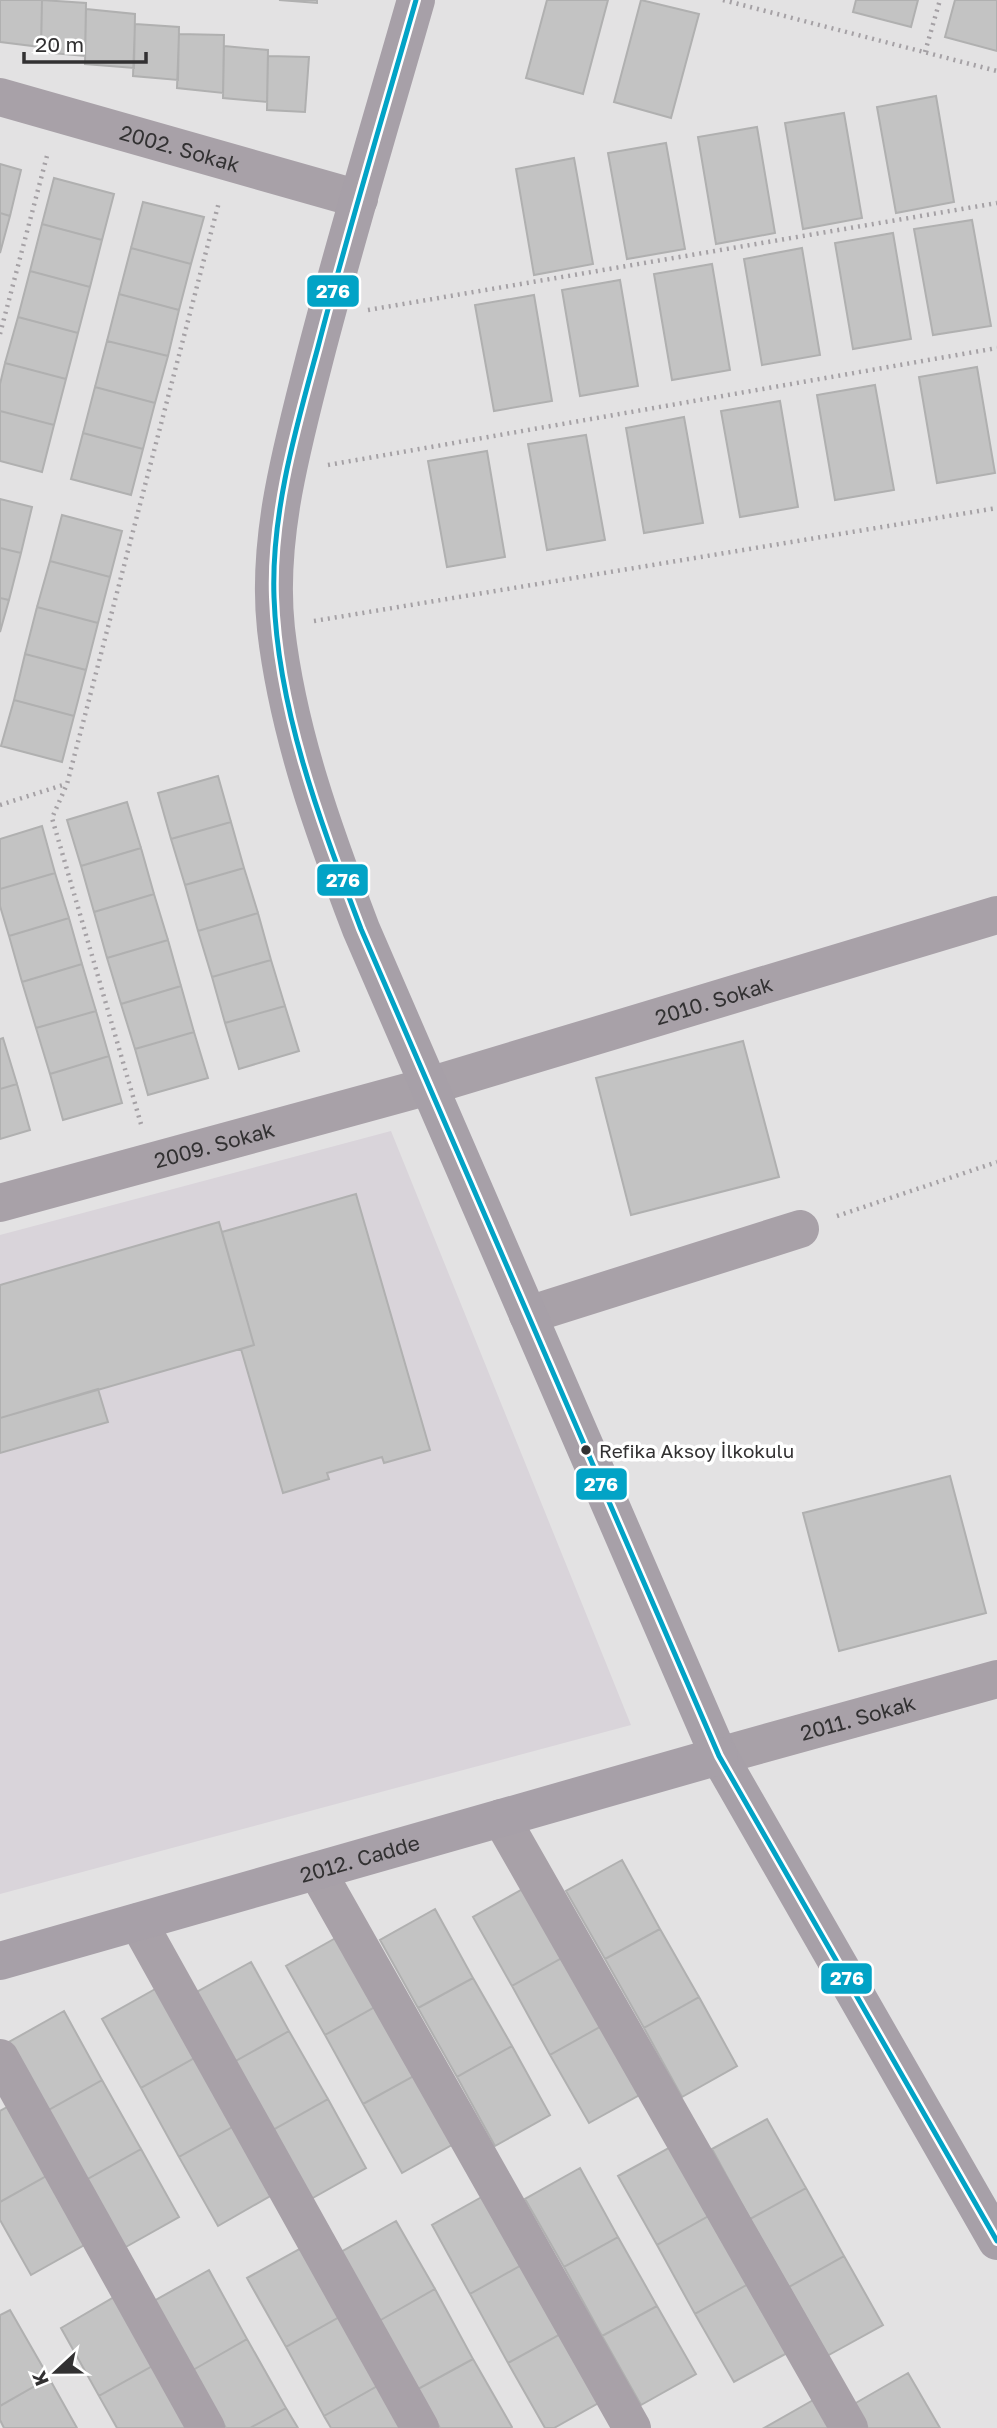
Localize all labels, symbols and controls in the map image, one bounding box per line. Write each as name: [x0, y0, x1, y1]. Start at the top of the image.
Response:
scale bar: [24, 21, 147, 65]
text: 20 m: [35, 31, 84, 57]
street label: 2002. Sokak: [117, 119, 243, 178]
line badge: 276: [306, 274, 360, 308]
text: 276: [316, 279, 350, 302]
line badge: 276: [316, 863, 369, 897]
text: 276: [326, 868, 360, 891]
street label: 2010. Sokak: [652, 970, 776, 1030]
street label: 2009. Sokak: [151, 1116, 278, 1173]
place label: Refika Aksoy İlkokulu: [599, 1439, 794, 1462]
marker: Refika Aksoy İlkokulu: [579, 1443, 593, 1457]
line badge: 276: [575, 1467, 628, 1501]
text: 276: [584, 1472, 618, 1495]
street label: 2011. Sokak: [797, 1689, 919, 1746]
street label: 2012. Cadde: [297, 1829, 423, 1888]
line badge: 276: [820, 1962, 873, 1995]
text: 276: [830, 1966, 864, 1989]
north arrow: [21, 2337, 91, 2407]
text: K: [26, 2368, 53, 2389]

